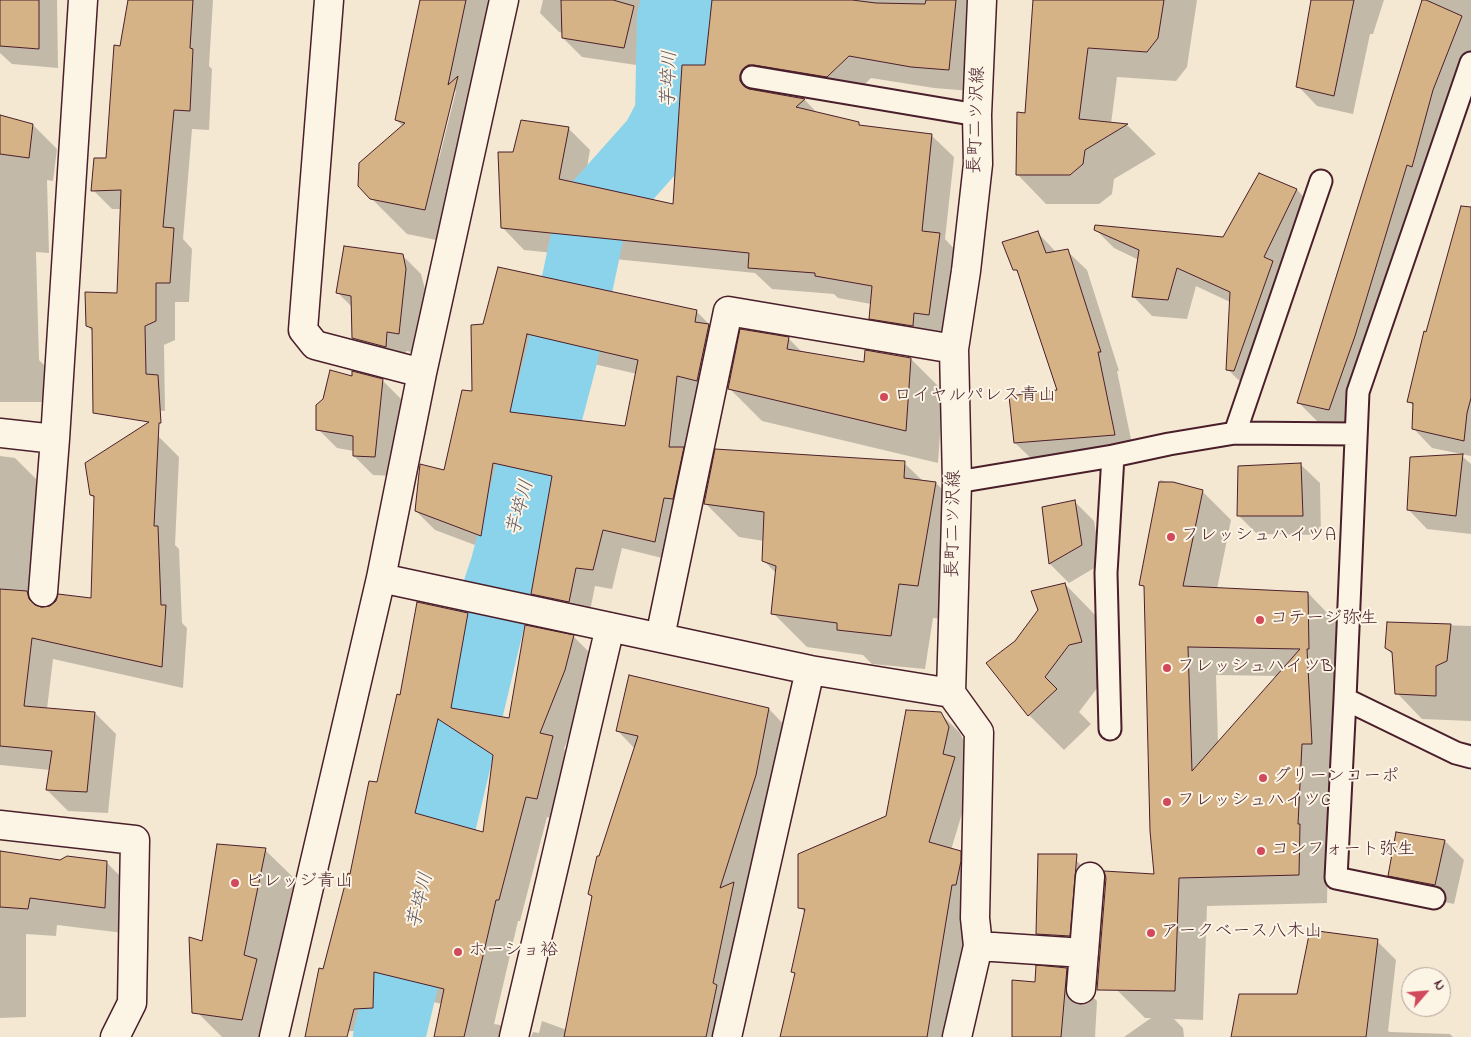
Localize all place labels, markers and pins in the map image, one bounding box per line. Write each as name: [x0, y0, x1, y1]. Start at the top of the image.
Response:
place label: ロイヤルパレス青山: [894, 386, 1056, 408]
marker: ロイヤルパレス青山: [878, 391, 890, 403]
place label: フレッシュハイツA: [1181, 526, 1336, 548]
marker: フレッシュハイツA: [1165, 531, 1177, 543]
place label: コテージ弥生: [1270, 609, 1378, 631]
marker: コテージ弥生: [1254, 614, 1266, 626]
place label: フレッシュハイツB: [1177, 657, 1333, 679]
marker: フレッシュハイツB: [1161, 662, 1173, 674]
place label: グリーンコーポ: [1273, 767, 1399, 789]
marker: グリーンコーポ: [1257, 772, 1269, 784]
place label: フレッシュハイツC: [1177, 791, 1331, 813]
marker: フレッシュハイツC: [1161, 796, 1173, 808]
place label: コンフォート弥生: [1271, 840, 1415, 862]
marker: コンフォート弥生: [1255, 845, 1267, 857]
place label: ビレッジ青山: [245, 872, 353, 894]
marker: ビレッジ青山: [229, 877, 241, 889]
place label: アークベース八木山: [1161, 922, 1322, 944]
marker: アークベース八木山: [1145, 927, 1157, 939]
place label: ホーショ裕: [468, 941, 558, 963]
marker: ホーショ裕: [452, 946, 464, 958]

